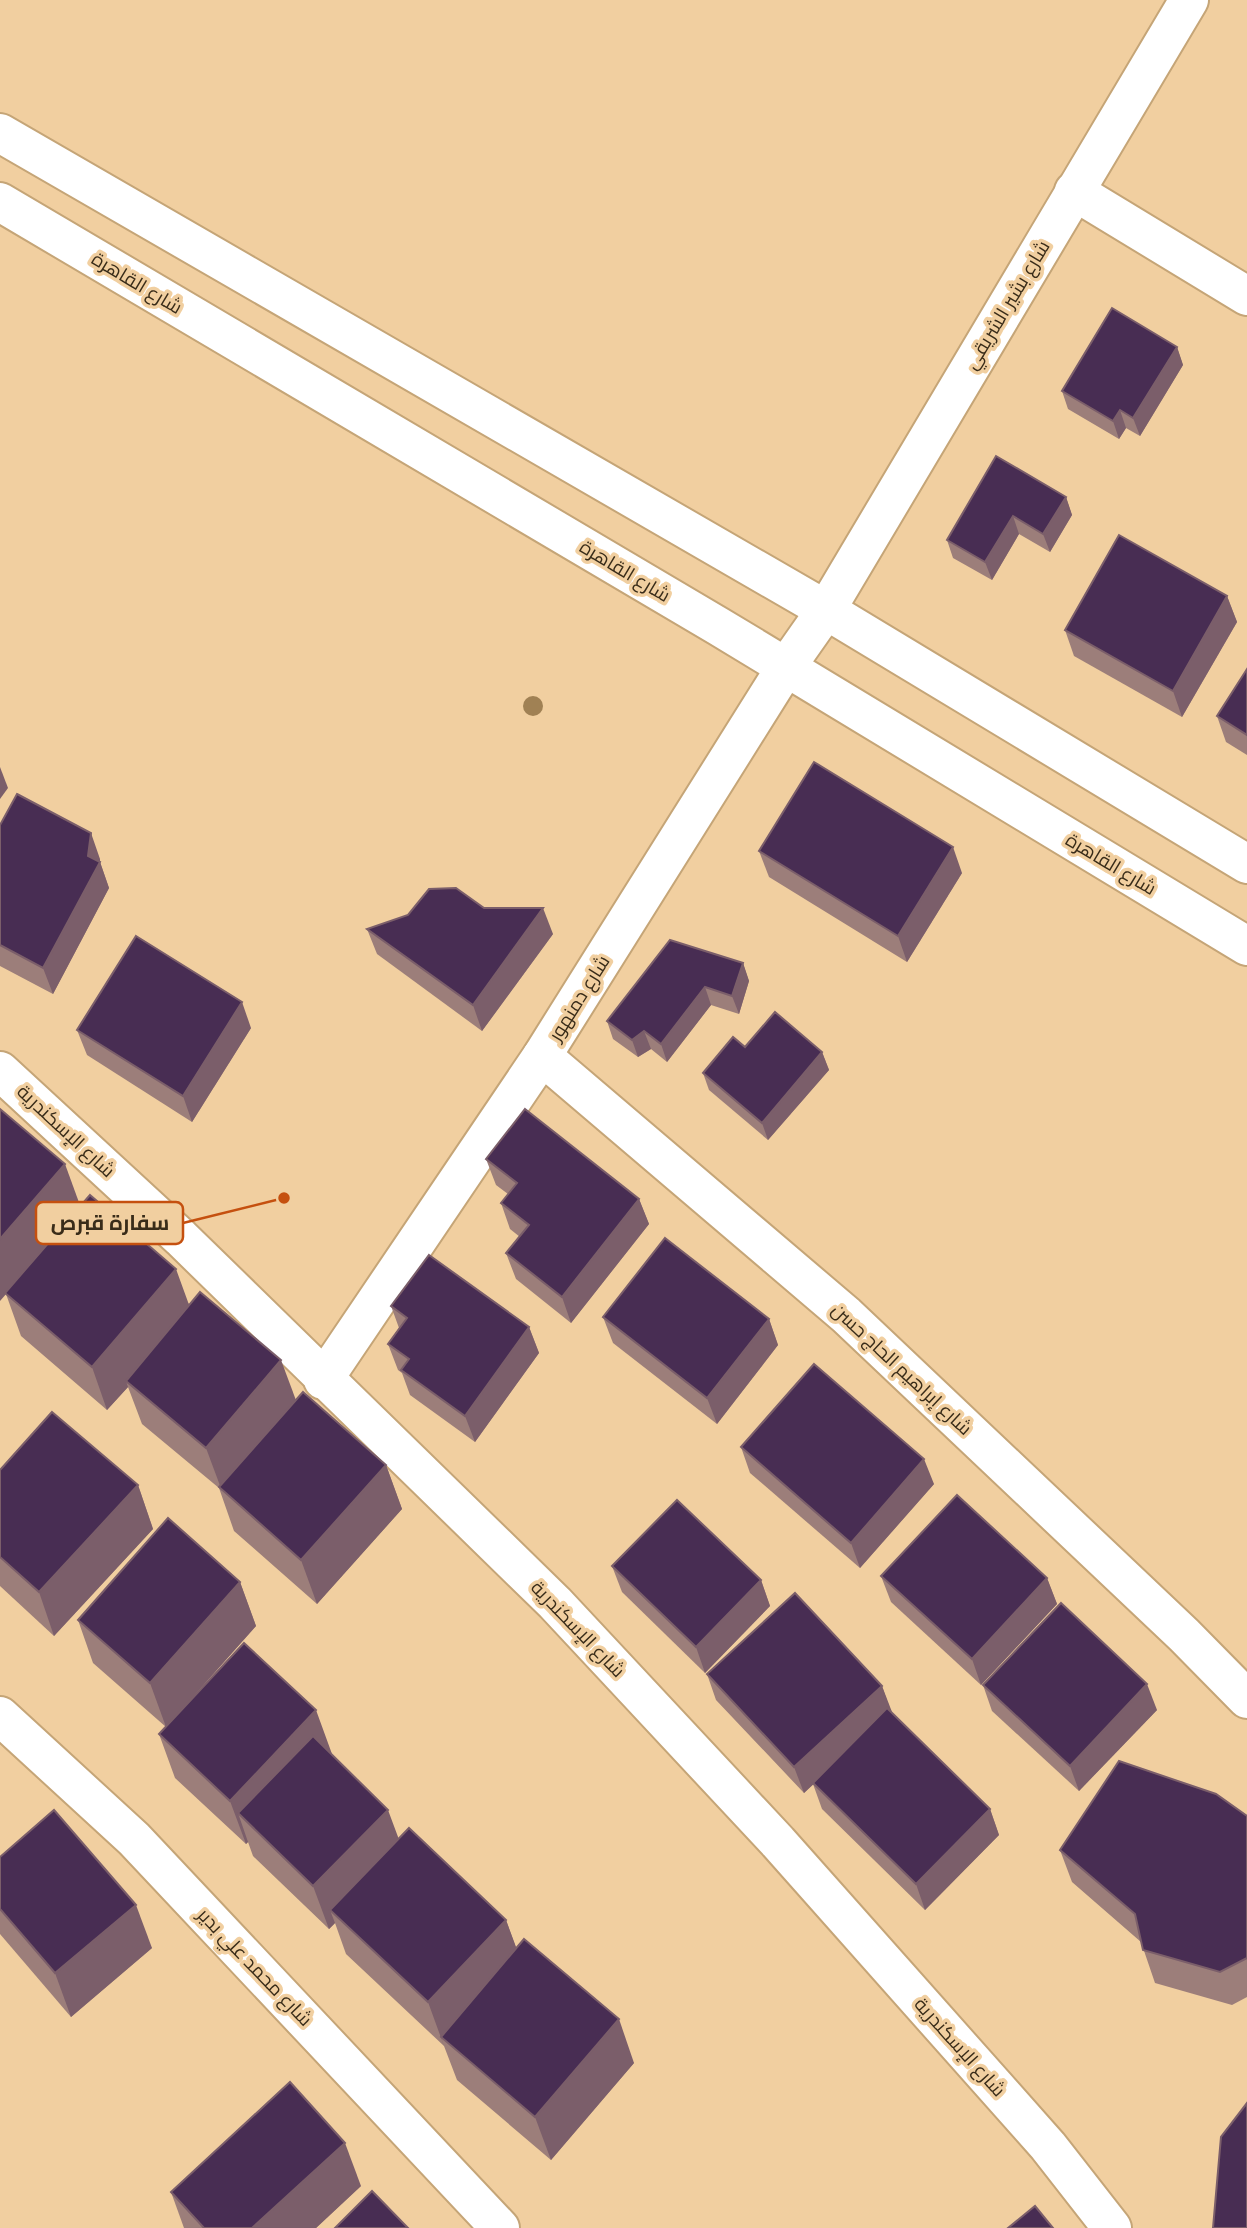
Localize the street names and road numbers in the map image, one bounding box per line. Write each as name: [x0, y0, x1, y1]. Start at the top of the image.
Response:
street label: شارع بشير الشريقي: [959, 236, 1057, 375]
street label: شارع القاهرة: [87, 247, 186, 321]
street label: شارع القاهرة: [575, 535, 674, 609]
street label: شارع القاهرة: [1061, 828, 1160, 902]
street label: شارع دمنهور: [543, 951, 616, 1047]
street label: شارع الإسكندرية: [11, 1080, 120, 1184]
street label: شارع إبراهيم الحاج حسن: [826, 1298, 977, 1441]
street label: شارع الإسكندرية: [525, 1576, 630, 1683]
street label: شارع محمد علي بدير: [190, 1903, 317, 2033]
street label: شارع الإسكندرية: [908, 1993, 1010, 2103]

